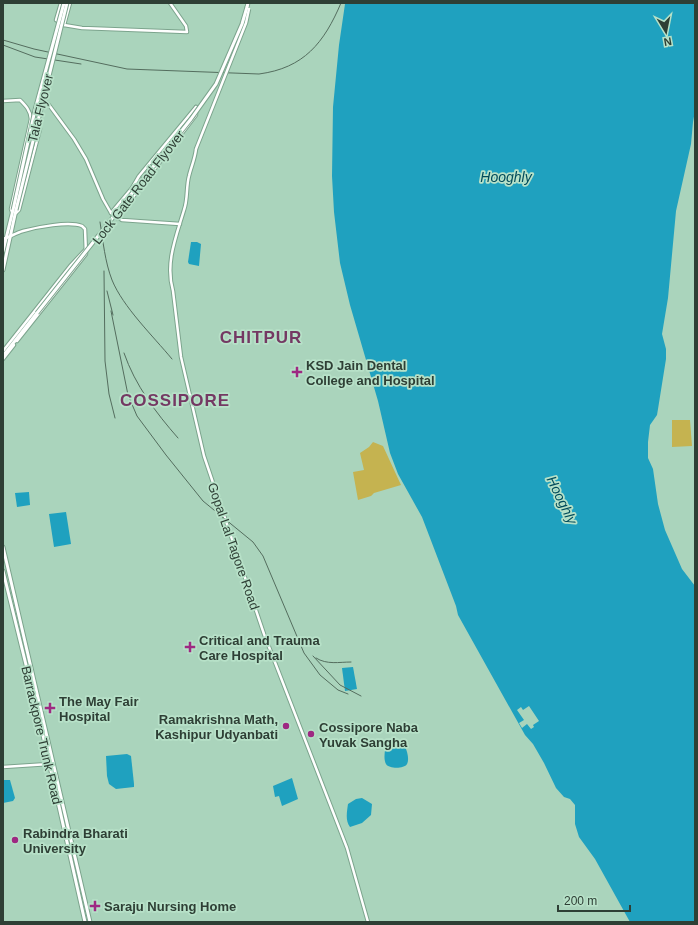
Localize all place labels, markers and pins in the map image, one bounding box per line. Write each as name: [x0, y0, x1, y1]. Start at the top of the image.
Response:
place label: KSD Jain Dental College and Hospital: [306, 358, 435, 388]
marker: KSD Jain Dental College and Hospital: [291, 366, 303, 378]
place label: Critical and Trauma Care Hospital: [199, 633, 320, 663]
marker: Critical and Trauma Care Hospital: [184, 641, 196, 653]
place label: The May Fair Hospital: [59, 694, 138, 724]
marker: The May Fair Hospital: [44, 702, 56, 714]
place label: Ramakrishna Math, Kashipur Udyanbati: [155, 712, 278, 742]
place label: Cossipore Naba Yuvak Sangha: [319, 720, 419, 750]
marker: Ramakrishna Math, Kashipur Udyanbati: [281, 721, 291, 731]
marker: Cossipore Naba Yuvak Sangha: [306, 729, 316, 739]
place label: Rabindra Bharati University: [23, 826, 128, 856]
marker: Rabindra Bharati University: [10, 835, 20, 845]
place label: Saraju Nursing Home: [104, 899, 236, 914]
marker: Saraju Nursing Home: [89, 900, 101, 912]

